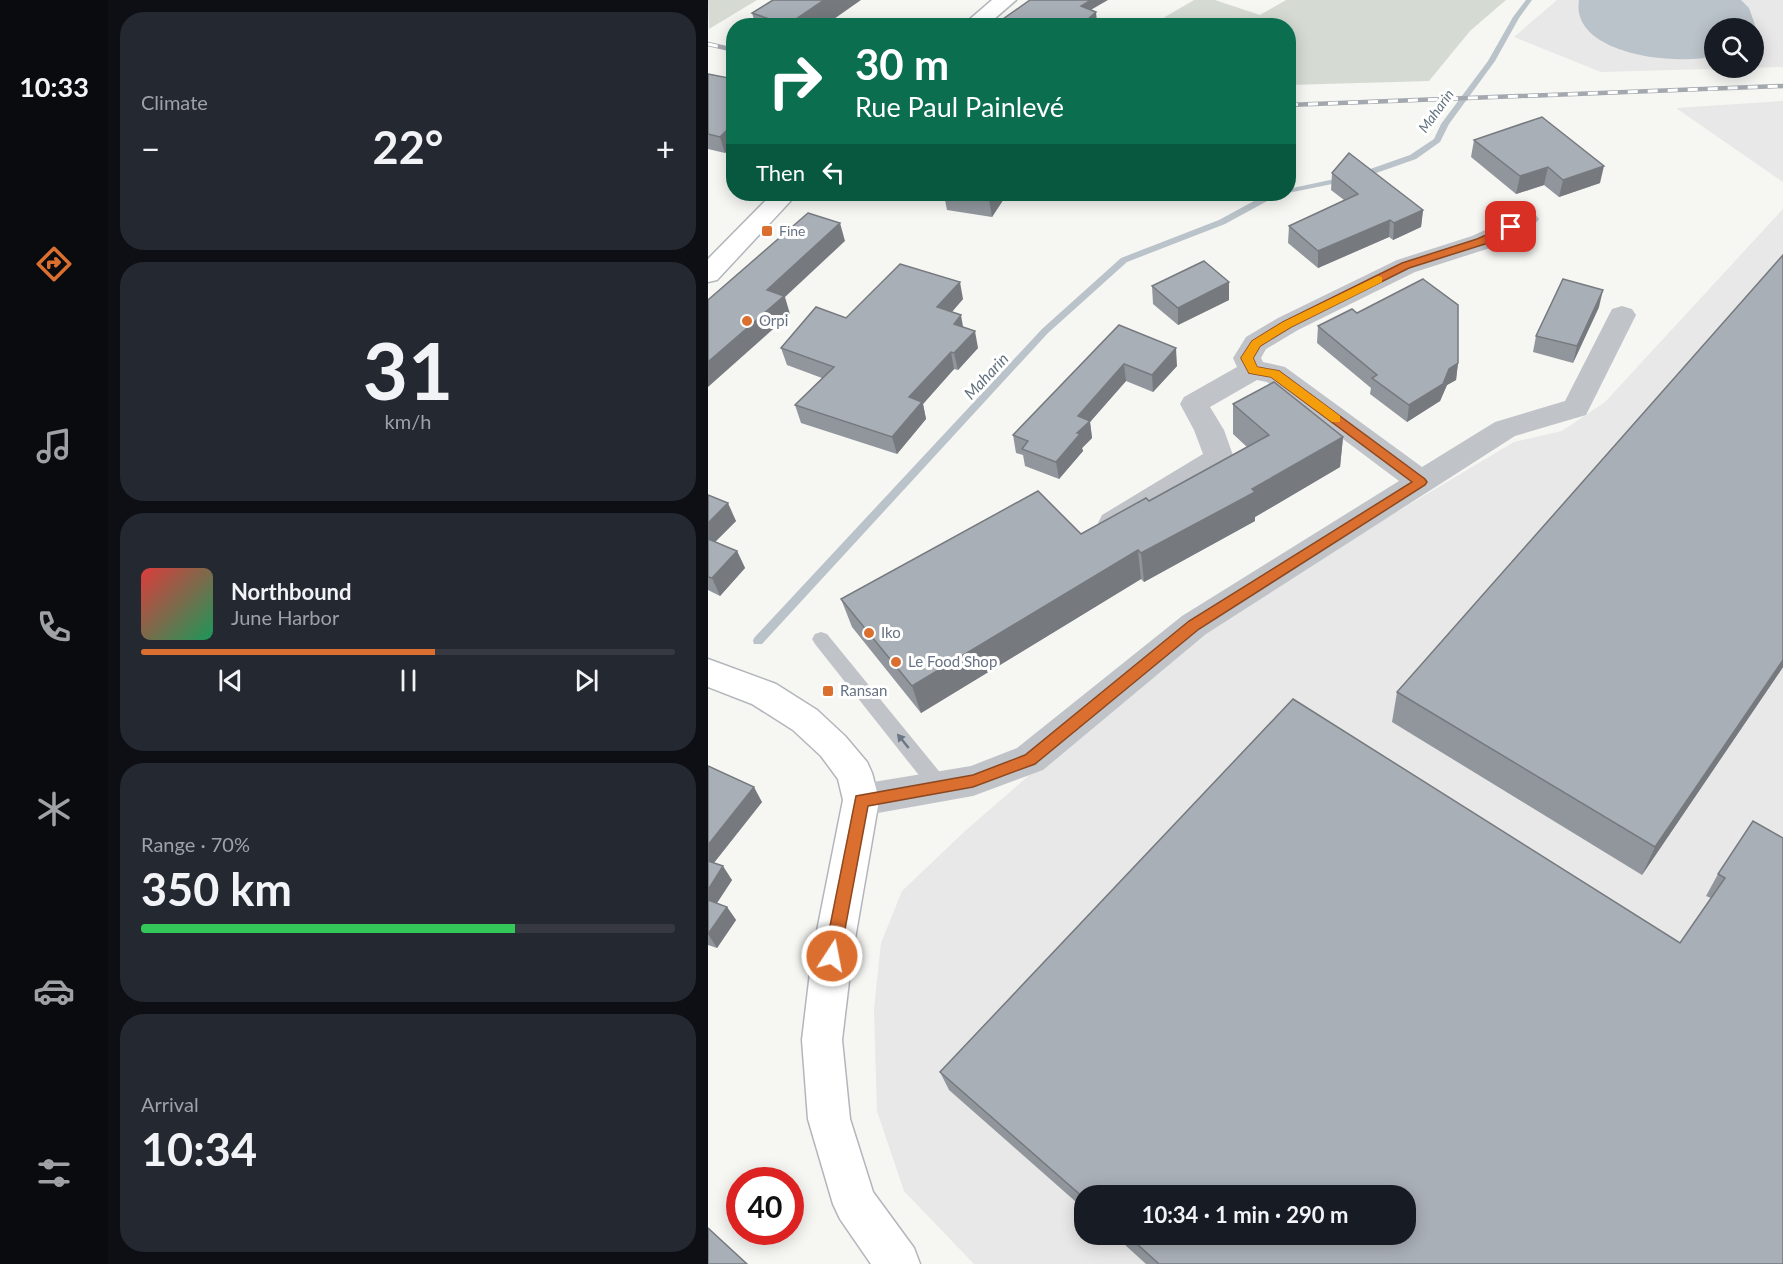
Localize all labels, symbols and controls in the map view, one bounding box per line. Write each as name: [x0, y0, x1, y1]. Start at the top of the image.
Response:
map controls: [1704, 18, 1764, 78]
button: search: [1704, 18, 1764, 78]
text: 30 m: [855, 39, 949, 89]
icon: right: [756, 42, 834, 120]
text: 10:33: [19, 70, 89, 103]
water label: Maharin: [1414, 86, 1457, 136]
text: Climate: [141, 90, 208, 114]
text: Rue Paul Painlevé: [855, 90, 1064, 123]
text: 22°: [373, 120, 443, 174]
text: −: [141, 128, 160, 168]
text: +: [656, 128, 675, 168]
icon: left: [817, 156, 850, 189]
text: Then: [756, 159, 805, 186]
pin: [1485, 201, 1536, 252]
icon: arrive: [1494, 210, 1527, 243]
place label: Fine: [779, 222, 805, 239]
marker: Fine: [760, 224, 774, 238]
icon: directions: [33, 243, 75, 285]
place label: Orpi: [759, 311, 788, 329]
marker: Orpi: [740, 314, 754, 328]
text: 31: [363, 323, 453, 417]
water label: Maharin: [960, 349, 1012, 403]
text: km/h: [385, 409, 431, 433]
icon: music: [33, 425, 75, 467]
text: Northbound: [231, 578, 351, 605]
text: June Harbor: [231, 605, 339, 629]
icon: phone: [33, 606, 75, 648]
place label: Iko: [881, 623, 901, 641]
marker: Iko: [862, 626, 876, 640]
place label: Le Food Shop: [908, 652, 997, 670]
marker: Le Food Shop: [889, 655, 903, 669]
icon: previous: [214, 664, 247, 697]
icon: pause: [392, 664, 425, 697]
icon: next: [570, 664, 603, 697]
place label: Ransan: [840, 681, 887, 699]
marker: Ransan: [821, 684, 835, 698]
one-way arrow: [897, 733, 910, 749]
icon: climate: [33, 788, 75, 830]
text: Range · 70%: [141, 832, 250, 856]
text: 350 km: [141, 862, 292, 916]
position arrow: [800, 924, 864, 988]
icon: car: [33, 970, 75, 1012]
text: Arrival: [141, 1092, 199, 1116]
text: 10:34: [141, 1122, 257, 1176]
icon: filters: [33, 1152, 75, 1194]
speed limit sign: 40: [726, 1167, 804, 1245]
text: 10:34 · 1 min · 290 m: [1142, 1201, 1348, 1228]

